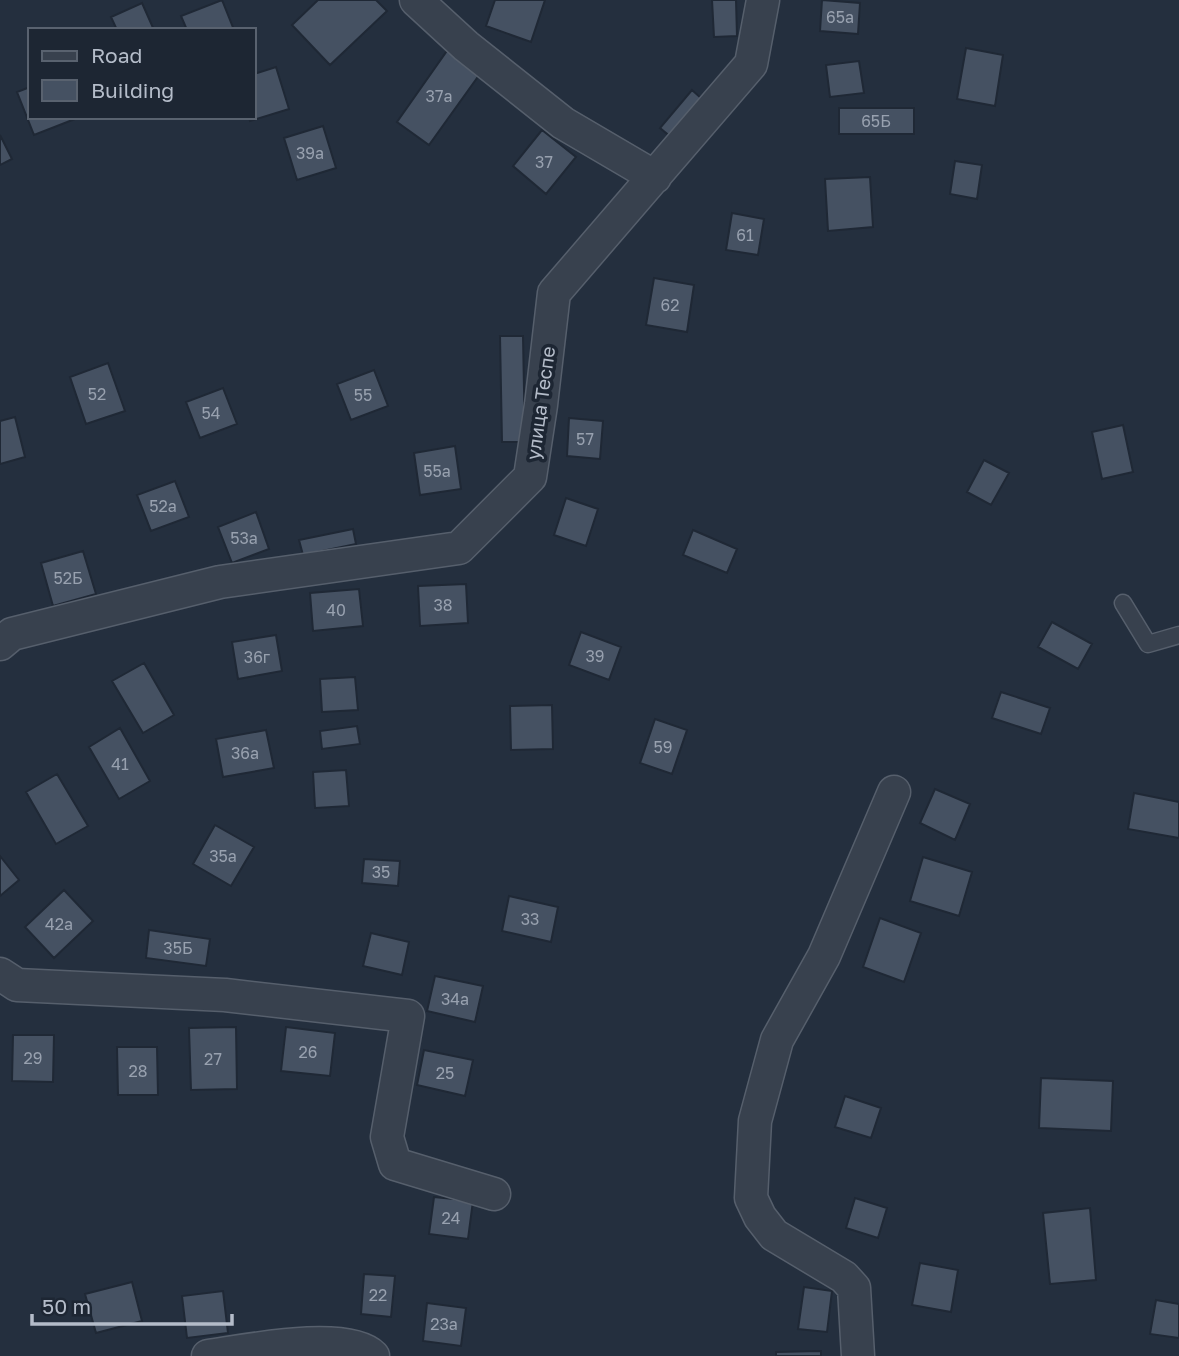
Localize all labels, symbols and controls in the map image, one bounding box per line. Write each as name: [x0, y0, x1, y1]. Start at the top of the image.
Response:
house number: 65а: [826, 7, 854, 27]
legend: [28, 28, 256, 119]
text: Road: [91, 42, 142, 68]
text: Building: [91, 77, 174, 103]
house number: 37а: [426, 86, 452, 106]
house number: 65Б: [861, 111, 891, 131]
house number: 39а: [296, 143, 324, 163]
house number: 37: [535, 152, 553, 172]
house number: 61: [736, 225, 754, 245]
house number: 62: [661, 295, 679, 315]
street label: улица Теспе: [521, 345, 559, 461]
house number: 52: [88, 384, 106, 404]
house number: 55: [354, 385, 372, 405]
house number: 54: [201, 403, 221, 423]
house number: 57: [576, 429, 594, 449]
house number: 55а: [423, 461, 451, 481]
house number: 52а: [149, 496, 177, 516]
house number: 53а: [230, 528, 258, 548]
house number: 52Б: [53, 568, 83, 588]
house number: 38: [433, 595, 453, 615]
house number: 40: [326, 600, 346, 620]
house number: 39: [585, 646, 605, 666]
house number: 36г: [244, 647, 271, 667]
house number: 59: [654, 737, 672, 757]
house number: 36а: [231, 743, 259, 763]
house number: 41: [111, 754, 129, 774]
house number: 35а: [209, 846, 237, 866]
house number: 35: [372, 862, 390, 882]
house number: 33: [521, 909, 539, 929]
house number: 42а: [45, 914, 73, 934]
house number: 35Б: [163, 938, 193, 958]
house number: 34а: [441, 989, 469, 1009]
house number: 26: [299, 1042, 317, 1062]
house number: 29: [24, 1048, 42, 1068]
house number: 27: [204, 1049, 222, 1069]
house number: 28: [128, 1061, 148, 1081]
house number: 25: [436, 1063, 454, 1083]
house number: 24: [441, 1208, 461, 1228]
scale bar: [32, 1282, 231, 1326]
house number: 22: [369, 1285, 387, 1305]
text: 50 m: [42, 1293, 91, 1319]
house number: 23а: [430, 1314, 458, 1334]

